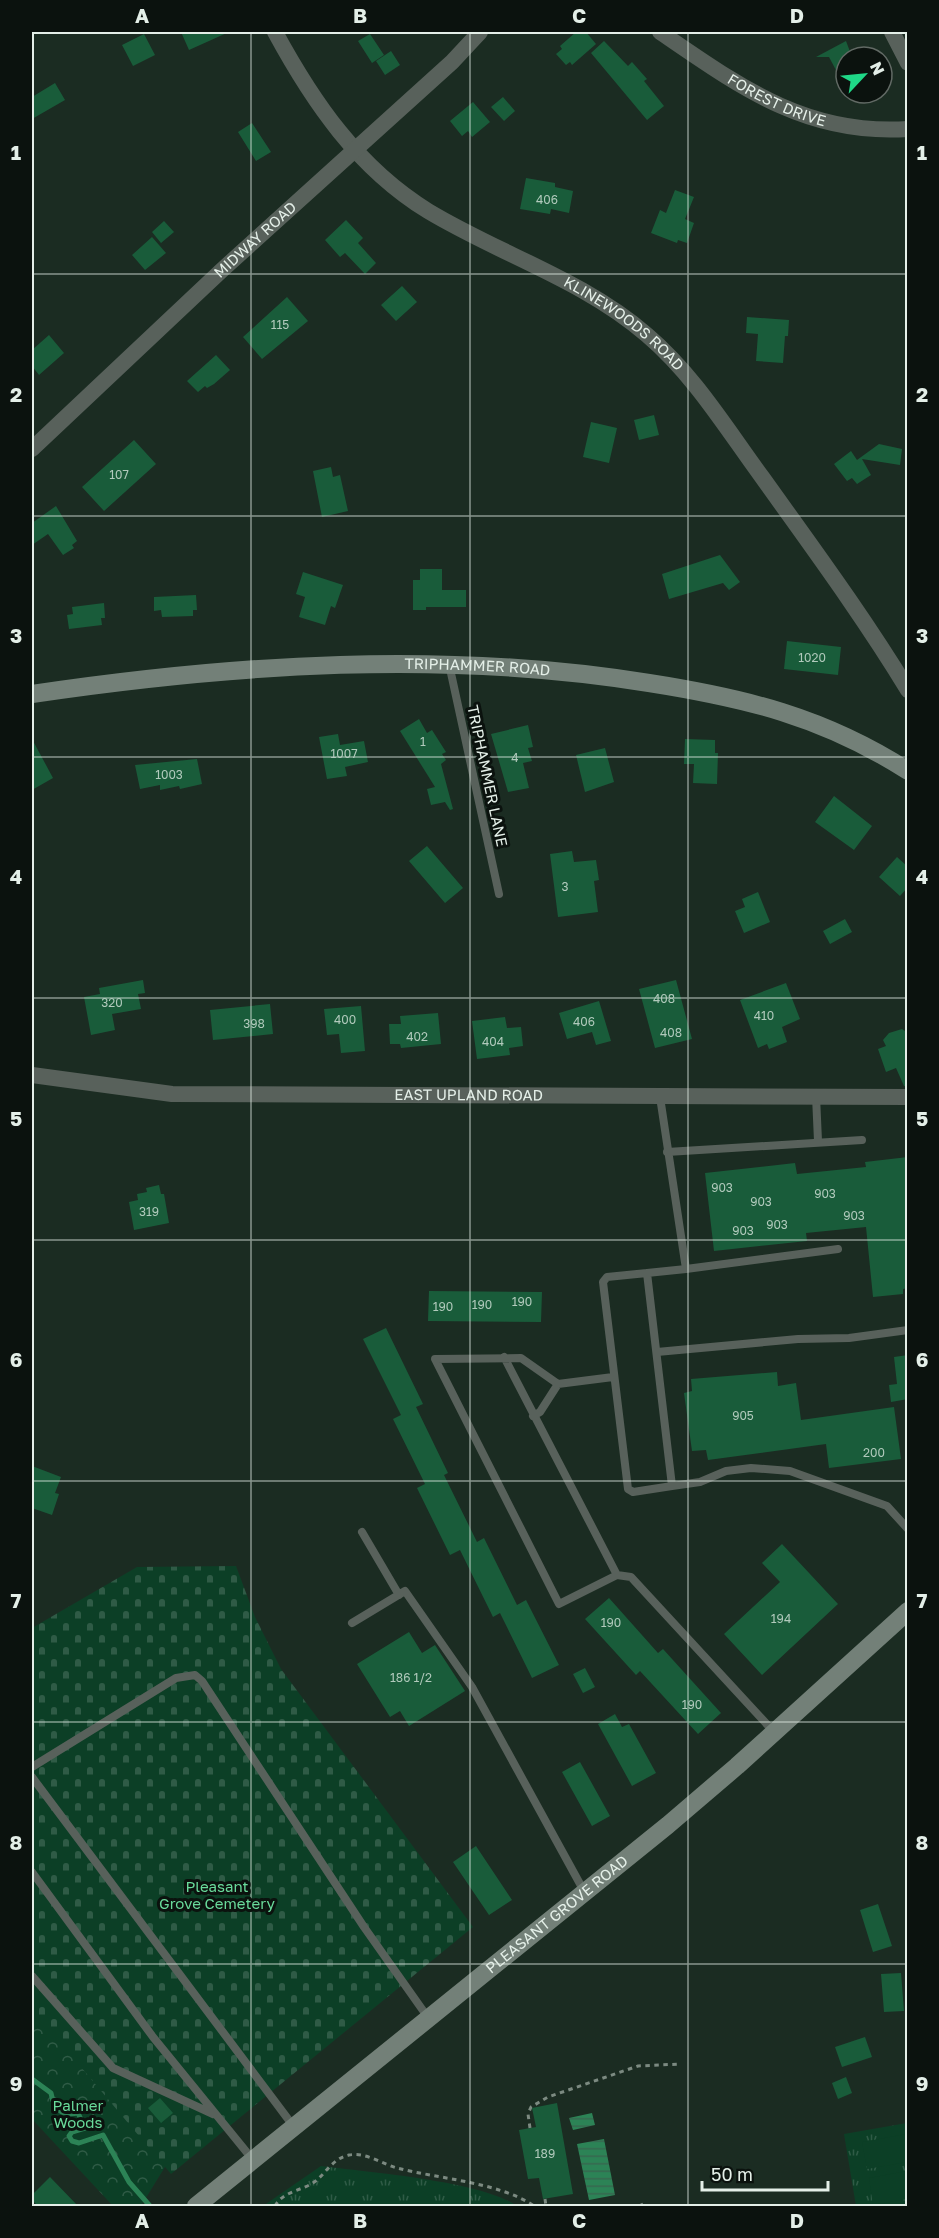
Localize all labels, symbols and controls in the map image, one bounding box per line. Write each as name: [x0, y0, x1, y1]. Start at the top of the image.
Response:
text: A: [135, 3, 149, 27]
text: B: [353, 3, 367, 27]
text: C: [572, 3, 586, 27]
text: D: [790, 3, 804, 27]
north arrow: [834, 45, 894, 105]
text: N: [866, 59, 889, 78]
street label: FOREST DRIVE: [725, 69, 828, 129]
text: 1: [11, 140, 21, 164]
text: 1: [917, 140, 927, 164]
house number: 406: [536, 192, 558, 207]
street label: MIDWAY ROAD: [210, 197, 300, 281]
street label: KLINEWOODS ROAD: [561, 272, 688, 374]
house number: 115: [271, 317, 289, 332]
text: 2: [10, 382, 22, 406]
text: 2: [916, 382, 928, 406]
house number: 107: [109, 467, 129, 482]
text: 3: [10, 623, 22, 647]
text: 3: [916, 623, 928, 647]
house number: 1020: [798, 650, 826, 665]
street label: TRIPHAMMER ROAD: [404, 654, 551, 679]
street label: TRIPHAMMER LANE: [464, 703, 512, 848]
house number: 1: [420, 734, 426, 749]
house number: 1007: [330, 746, 358, 761]
house number: 4: [511, 750, 519, 765]
house number: 1003: [155, 767, 183, 782]
text: 4: [10, 864, 22, 888]
text: 4: [916, 864, 928, 888]
house number: 3: [561, 879, 569, 894]
house number: 408: [653, 991, 675, 1006]
house number: 320: [101, 995, 123, 1010]
house number: 410: [754, 1008, 774, 1023]
house number: 400: [334, 1012, 356, 1027]
house number: 406: [573, 1014, 595, 1029]
house number: 398: [243, 1016, 265, 1031]
house number: 408: [660, 1025, 682, 1040]
house number: 402: [406, 1029, 428, 1044]
house number: 404: [482, 1034, 504, 1049]
street label: EAST UPLAND ROAD: [394, 1085, 543, 1104]
text: 5: [10, 1106, 22, 1130]
text: 5: [916, 1106, 928, 1130]
house number: 903: [711, 1180, 733, 1195]
house number: 903: [814, 1186, 836, 1201]
house number: 903: [750, 1194, 772, 1209]
house number: 319: [139, 1204, 159, 1219]
house number: 903: [843, 1208, 865, 1223]
house number: 903: [766, 1217, 788, 1232]
house number: 903: [732, 1223, 754, 1238]
house number: 190: [512, 1294, 532, 1309]
house number: 190: [472, 1297, 492, 1312]
house number: 190: [433, 1299, 453, 1314]
text: 6: [10, 1347, 22, 1371]
text: 6: [916, 1347, 928, 1371]
house number: 905: [732, 1408, 754, 1423]
house number: 200: [863, 1445, 885, 1460]
text: 7: [11, 1588, 22, 1612]
text: 7: [917, 1588, 928, 1612]
house number: 194: [771, 1611, 791, 1626]
house number: 190: [601, 1615, 621, 1630]
house number: 186 1/2: [390, 1670, 432, 1685]
house number: 190: [682, 1697, 702, 1712]
text: 8: [10, 1830, 22, 1854]
text: 8: [916, 1830, 928, 1854]
street label: PLEASANT GROVE ROAD: [482, 1851, 631, 1977]
park label: Pleasant Grove Cemetery: [159, 1877, 275, 1912]
text: 9: [10, 2071, 22, 2095]
text: 9: [916, 2071, 928, 2095]
park label: Palmer Woods: [53, 2096, 104, 2131]
house number: 189: [535, 2146, 555, 2161]
scale bar: [702, 2154, 828, 2192]
text: 50 m: [711, 2163, 753, 2185]
text: A: [135, 2208, 149, 2232]
text: B: [353, 2208, 367, 2232]
text: C: [572, 2208, 586, 2232]
text: D: [790, 2208, 804, 2232]

